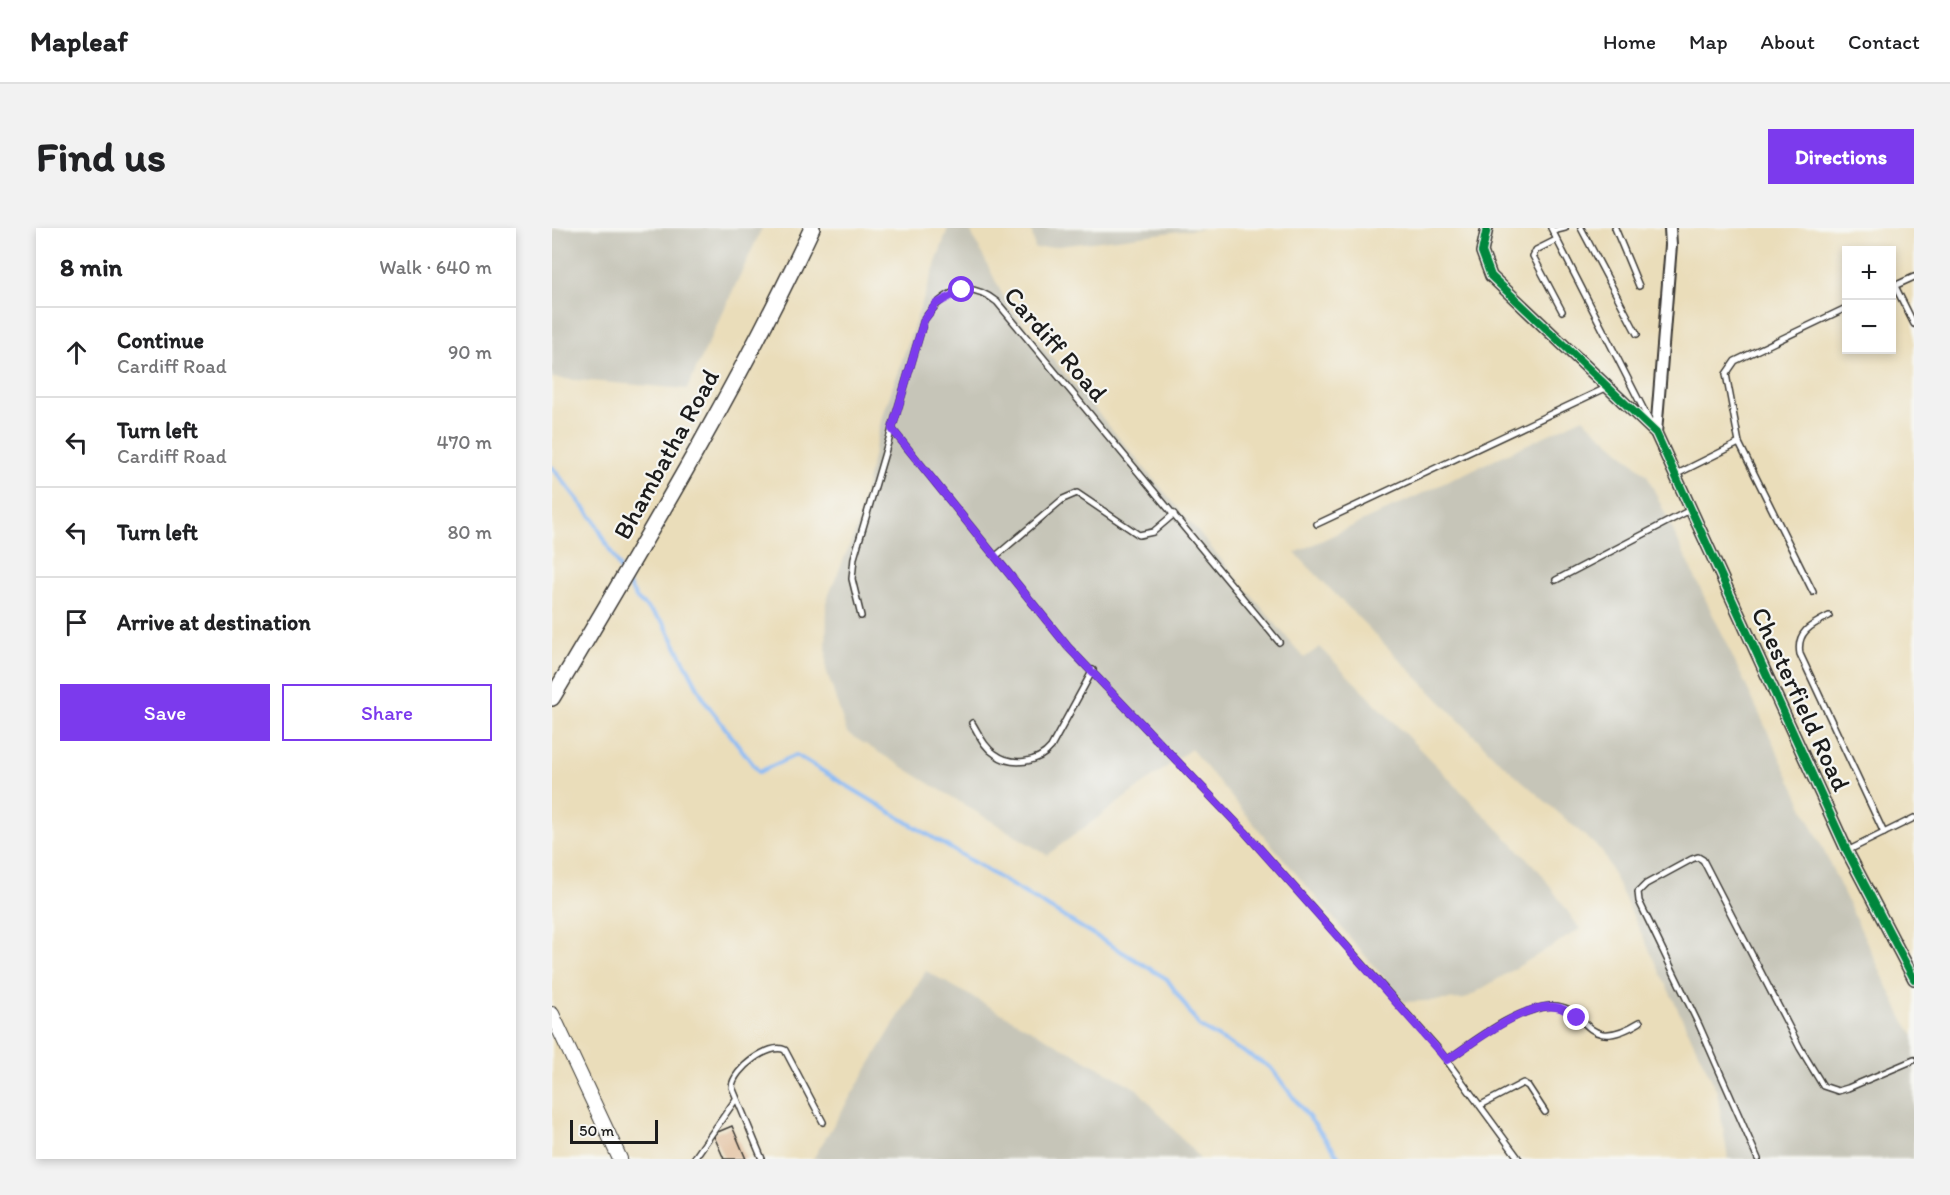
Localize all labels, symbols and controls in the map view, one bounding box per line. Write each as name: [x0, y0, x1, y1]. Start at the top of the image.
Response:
text: Mapleaf: [30, 24, 128, 58]
text: Home: [1603, 29, 1656, 54]
text: Map: [1689, 29, 1728, 54]
text: About: [1761, 29, 1815, 54]
text: Contact: [1848, 29, 1920, 54]
button: Directions: [1768, 129, 1914, 184]
text: Find us: [36, 131, 166, 182]
map controls: [1842, 246, 1896, 354]
button: +: [1842, 246, 1896, 300]
text: 8 min: [60, 251, 122, 283]
text: Walk · 640 m: [379, 255, 492, 279]
route start: [948, 276, 974, 302]
street label: Cardiff Road: [997, 280, 1115, 409]
button: −: [1842, 300, 1896, 354]
text: Continue: [117, 327, 204, 354]
icon: ahead: [60, 336, 93, 369]
text: 90 m: [448, 340, 492, 364]
text: Cardiff Road: [117, 354, 227, 378]
street label: Bhambatha Road: [606, 363, 726, 545]
text: Turn left: [117, 417, 198, 444]
icon: left: [60, 426, 93, 459]
text: 470 m: [436, 430, 492, 454]
text: Cardiff Road: [117, 444, 227, 468]
icon: left: [60, 516, 93, 549]
text: Turn left: [117, 519, 198, 546]
text: 80 m: [447, 520, 492, 544]
street label: Chesterfield Road: [1744, 602, 1858, 797]
icon: arrive: [60, 606, 93, 639]
text: Arrive at destination: [117, 609, 311, 636]
button: Save: [60, 684, 270, 741]
button: Share: [282, 684, 492, 741]
route end: [1563, 1004, 1589, 1030]
scale bar: [570, 1117, 658, 1144]
text: 50 m: [579, 1121, 614, 1140]

